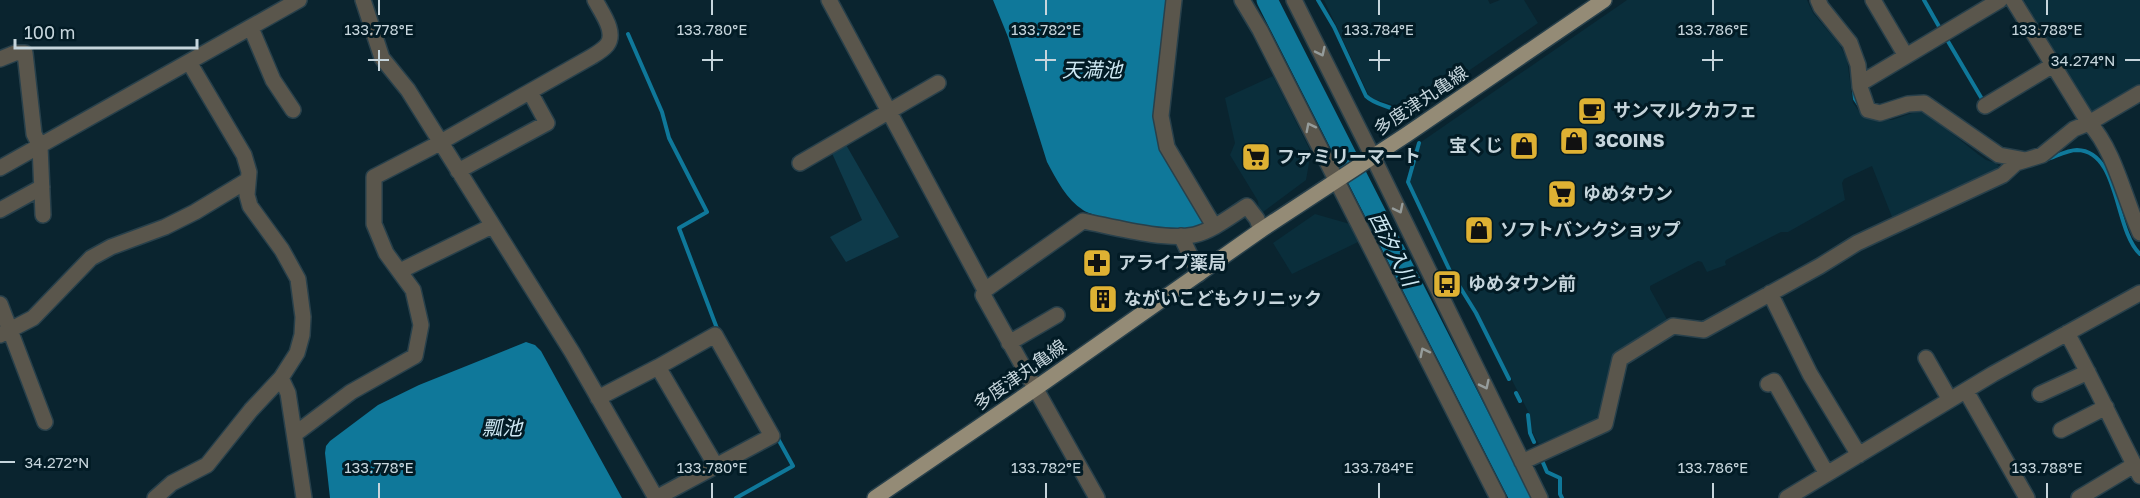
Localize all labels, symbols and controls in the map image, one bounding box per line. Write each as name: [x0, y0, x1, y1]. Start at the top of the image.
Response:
scale bar: [15, 12, 196, 50]
text: 133.778°E: [344, 20, 414, 38]
text: 133.780°E: [677, 20, 747, 38]
text: 133.782°E: [1011, 20, 1081, 38]
text: 133.784°E: [1344, 20, 1414, 38]
text: 133.786°E: [1678, 20, 1748, 38]
text: 133.788°E: [2012, 20, 2082, 38]
text: 100 m: [24, 21, 75, 43]
one-way arrow: [1314, 45, 1325, 56]
text: 34.274°N: [2051, 51, 2115, 69]
water label: 天満池: [1062, 57, 1124, 81]
street label: 多度津丸亀線: [1370, 61, 1471, 139]
cafe icon: サンマルクカフェ: [1576, 95, 1608, 127]
place label: サンマルクカフェ: [1613, 99, 1757, 121]
one-way arrow: [1306, 123, 1317, 134]
shop icon: 3COINS: [1558, 125, 1590, 157]
place label: 3COINS: [1595, 129, 1664, 151]
shop icon: 宝くじ: [1508, 130, 1540, 162]
place label: 宝くじ: [1449, 134, 1503, 156]
supermarket icon: ファミリーマート: [1240, 141, 1272, 173]
place label: ファミリーマート: [1277, 145, 1421, 167]
supermarket icon: ゆめタウン: [1546, 178, 1578, 210]
place label: ゆめタウン: [1583, 182, 1673, 204]
one-way arrow: [1392, 203, 1403, 214]
water label: 西汐入川: [1365, 207, 1424, 291]
shop icon: ソフトバンクショップ: [1463, 214, 1495, 246]
place label: ソフトバンクショップ: [1500, 218, 1681, 240]
pharmacy icon: アライブ薬局: [1081, 247, 1113, 279]
place label: アライブ薬局: [1118, 251, 1226, 273]
bus stop icon: ゆめタウン前: [1431, 268, 1463, 300]
place label: ゆめタウン前: [1468, 272, 1576, 294]
building icon: ながいこどもクリニック: [1087, 283, 1119, 315]
place label: ながいこどもクリニック: [1124, 287, 1322, 309]
street label: 多度津丸亀線: [969, 334, 1070, 414]
one-way arrow: [1419, 348, 1431, 359]
one-way arrow: [1477, 378, 1489, 389]
water label: 瓢池: [482, 415, 524, 439]
text: 34.272°N: [24, 453, 90, 471]
text: 133.778°E: [344, 458, 414, 476]
text: 133.780°E: [677, 458, 747, 476]
text: 133.782°E: [1011, 458, 1081, 476]
text: 133.784°E: [1344, 458, 1414, 476]
text: 133.786°E: [1678, 458, 1748, 476]
text: 133.788°E: [2012, 458, 2082, 476]

